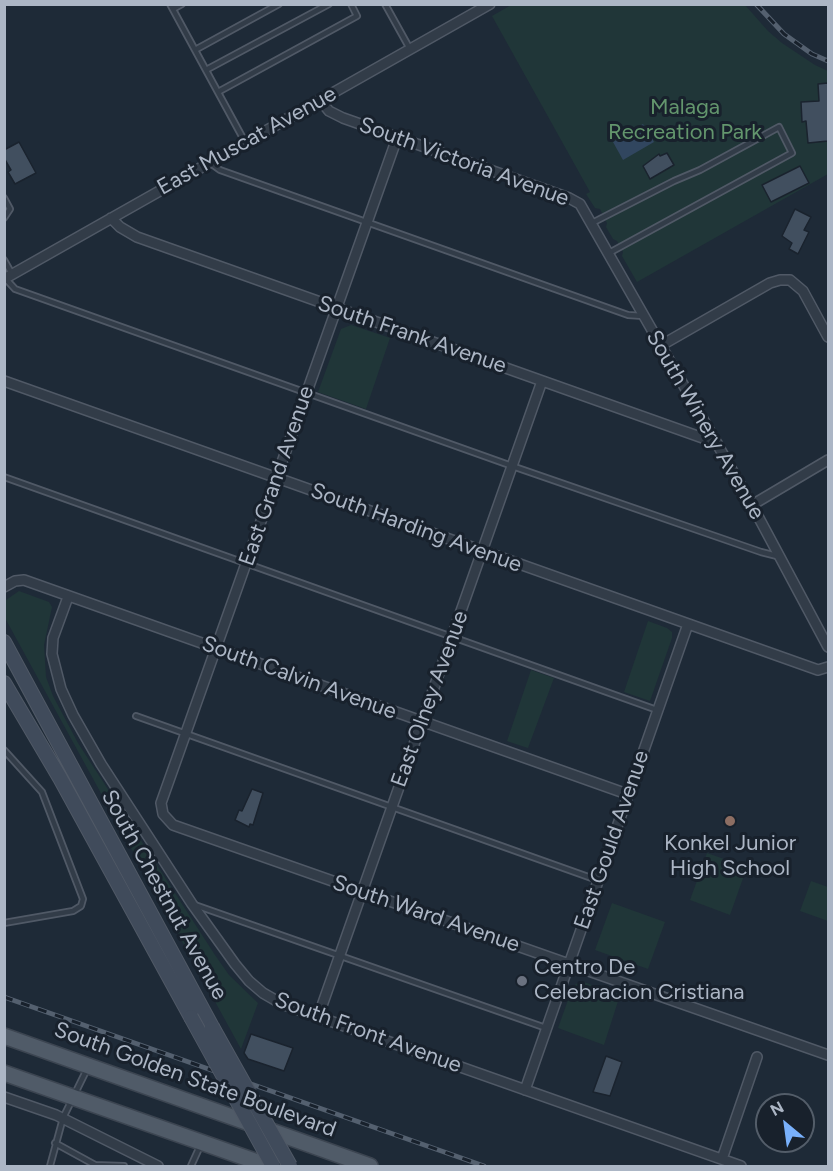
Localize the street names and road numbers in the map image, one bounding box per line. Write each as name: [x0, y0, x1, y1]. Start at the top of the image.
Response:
street label: East Muscat Avenue: [153, 81, 341, 201]
street label: South Victoria Avenue: [355, 112, 573, 212]
street label: South Frank Avenue: [314, 290, 510, 380]
street label: South Winery Avenue: [640, 326, 770, 524]
street label: East Grand Avenue: [234, 383, 320, 569]
street label: South Harding Avenue: [307, 478, 525, 578]
street label: East Olney Avenue: [386, 607, 474, 791]
street label: South Calvin Avenue: [198, 631, 400, 725]
street label: East Gould Avenue: [569, 747, 655, 933]
street label: South Chestnut Avenue: [95, 785, 233, 1005]
street label: South Ward Avenue: [329, 870, 523, 958]
street label: South Front Avenue: [271, 987, 465, 1079]
street label: South Golden State Boulevard: [50, 1017, 340, 1143]

